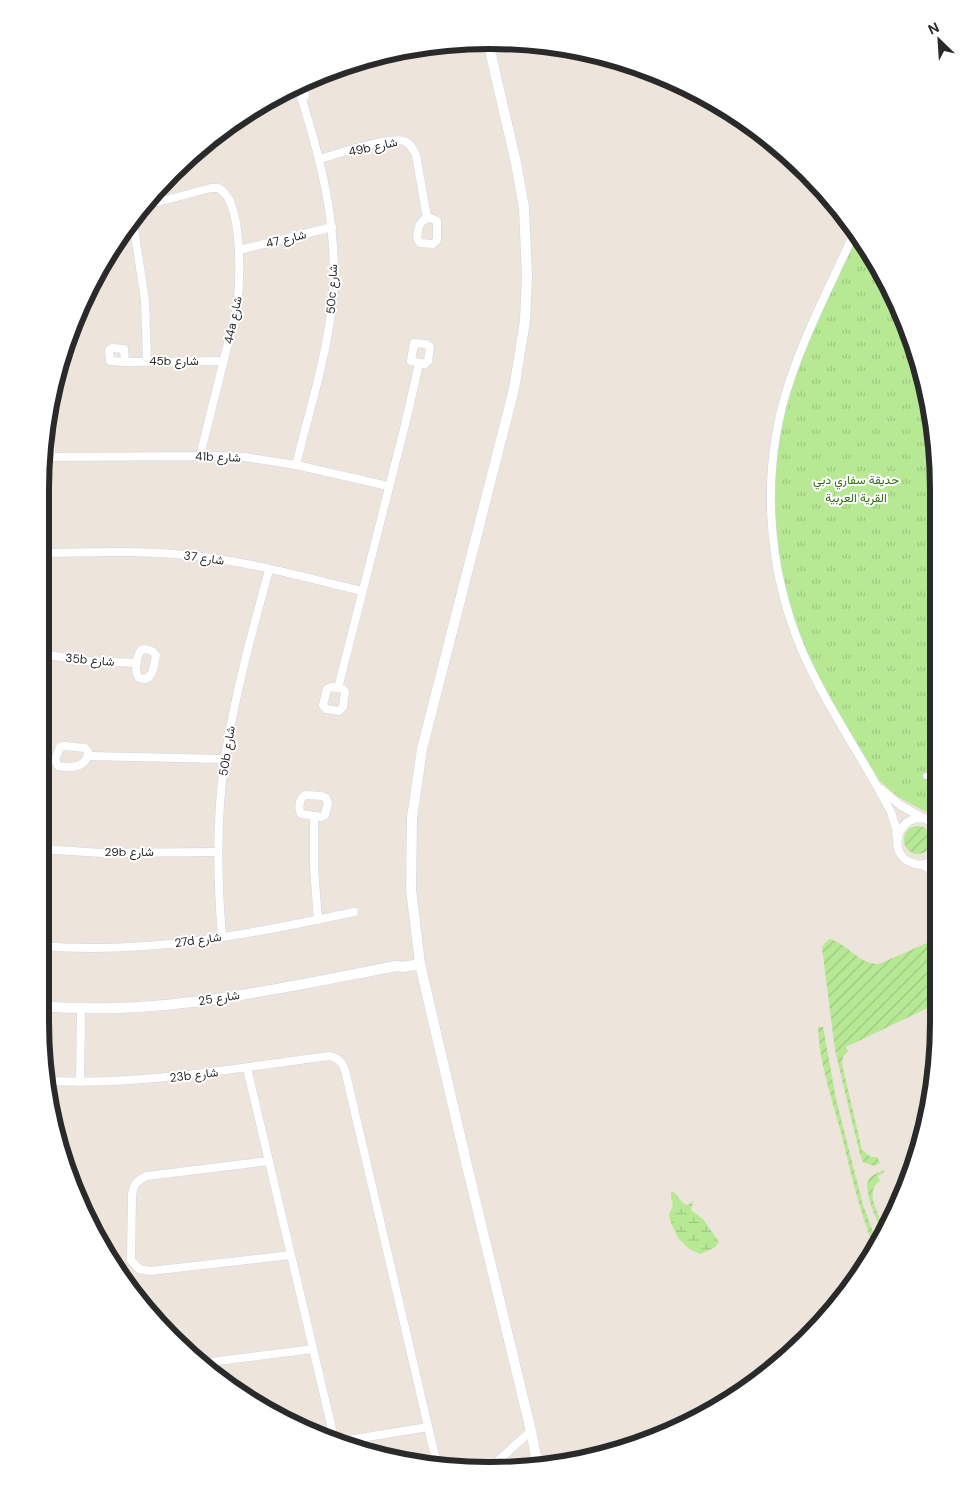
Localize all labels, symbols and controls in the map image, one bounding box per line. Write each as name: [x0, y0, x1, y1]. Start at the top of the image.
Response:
north arrow: [914, 15, 964, 65]
text: N: [925, 18, 942, 39]
street label: 49b شارع: [347, 134, 399, 161]
street label: شارع 47: [264, 226, 308, 253]
street label: 50c شارع: [323, 264, 342, 314]
street label: 44a شارع: [220, 295, 247, 346]
street label: 45b شارع: [149, 353, 199, 370]
street label: 41b شارع: [195, 448, 241, 467]
park label: حديقة سفاري دبي: [813, 472, 899, 490]
park label: القرية العربية: [825, 490, 887, 506]
street label: شارع 37: [183, 547, 225, 570]
street label: 35b شارع: [65, 650, 115, 671]
street label: 50b شارع: [215, 725, 240, 777]
street label: 29b شارع: [104, 844, 154, 861]
street label: 27d شارع: [173, 929, 223, 952]
street label: شارع 25: [197, 987, 241, 1010]
street label: 23b شارع: [169, 1064, 219, 1087]

